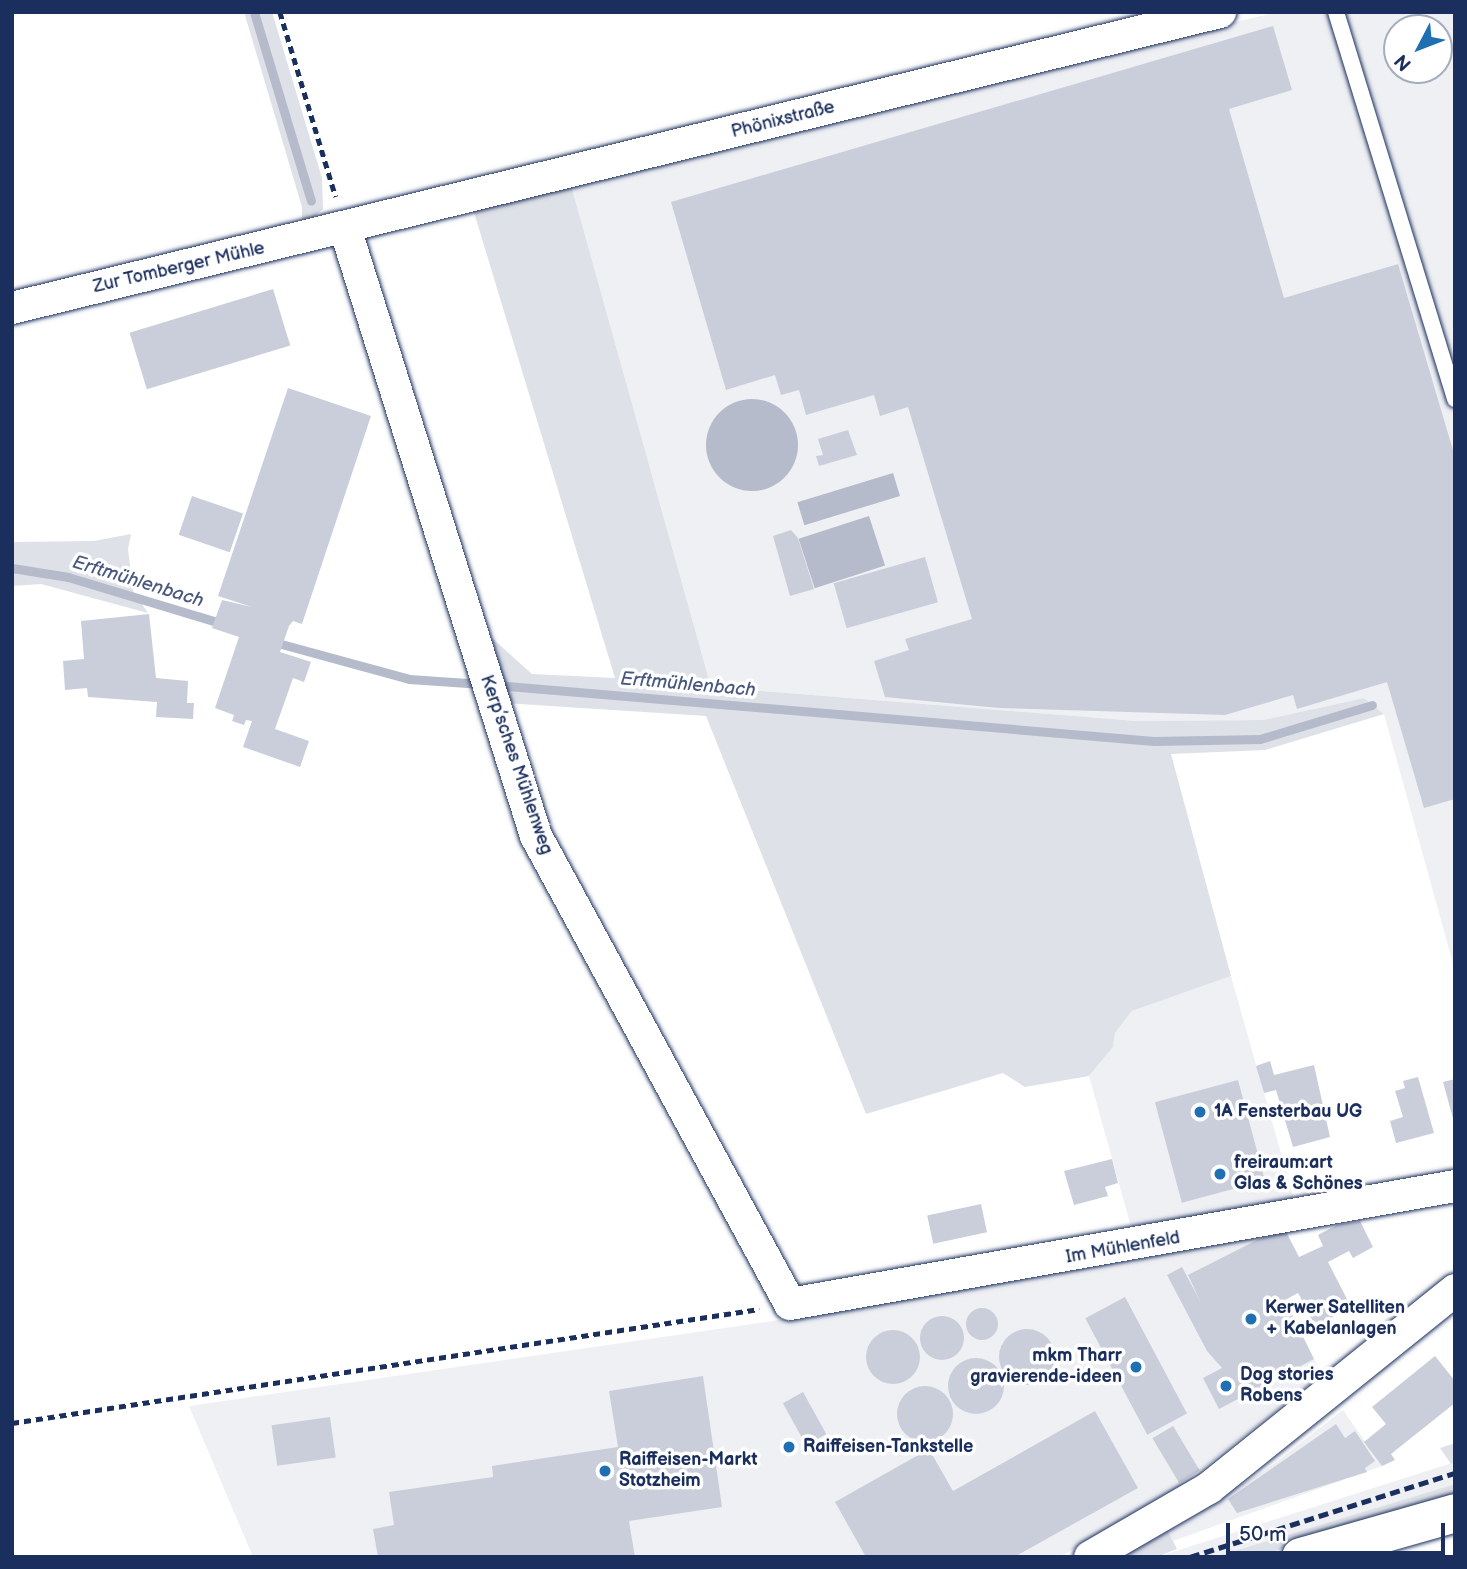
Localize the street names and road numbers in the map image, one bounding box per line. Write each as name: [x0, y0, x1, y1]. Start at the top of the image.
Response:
street label: Phönixstraße: [729, 97, 837, 143]
street label: Zur Tomberger Mühle: [91, 238, 267, 298]
street label: Kerp’sches Mühlenweg: [475, 672, 557, 858]
street label: Im Mühlenfeld: [1064, 1227, 1182, 1269]

